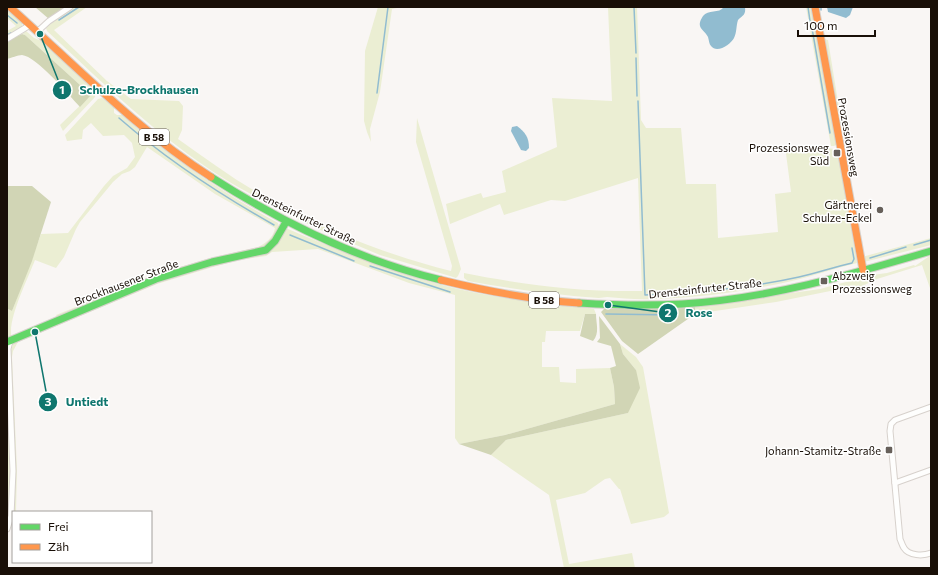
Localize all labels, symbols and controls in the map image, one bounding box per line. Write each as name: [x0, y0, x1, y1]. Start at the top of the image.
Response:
scale bar: [798, 12, 875, 38]
text: 100 m: [804, 18, 838, 32]
callout: Schulze-Brockhausen: [52, 78, 207, 102]
text: 1: [59, 82, 65, 96]
text: Schulze-Brockhausen: [79, 82, 199, 96]
street label: Prozessionsweg: [836, 97, 862, 178]
road number: B 58: [139, 129, 169, 145]
place label: Prozessionsweg Süd: [749, 141, 829, 167]
marker: Prozessionsweg Süd: [832, 148, 842, 158]
street label: Drensteinfurter Straße: [250, 185, 358, 247]
place label: Gärtnerei Schulze-Eckel: [803, 198, 872, 224]
marker: Gärtnerei Schulze-Eckel: [875, 205, 885, 215]
street label: Brockhausener Straße: [72, 256, 180, 308]
place label: Abzweig Prozessionsweg: [832, 269, 912, 295]
street label: Drensteinfurter Straße: [648, 276, 762, 300]
marker: Abzweig Prozessionsweg: [819, 276, 829, 286]
road number: B 58: [529, 292, 559, 308]
callout: Rose: [658, 301, 720, 325]
text: 2: [665, 305, 672, 319]
text: Rose: [686, 305, 712, 319]
callout: Untiedt: [38, 390, 116, 414]
text: 3: [45, 394, 52, 408]
text: Untiedt: [66, 394, 108, 408]
place label: Johann-Stamitz-Straße: [765, 444, 881, 458]
marker: Johann-Stamitz-Straße: [884, 445, 894, 455]
legend: [12, 511, 152, 563]
text: Frei: [48, 519, 69, 533]
text: Zäh: [48, 539, 69, 553]

